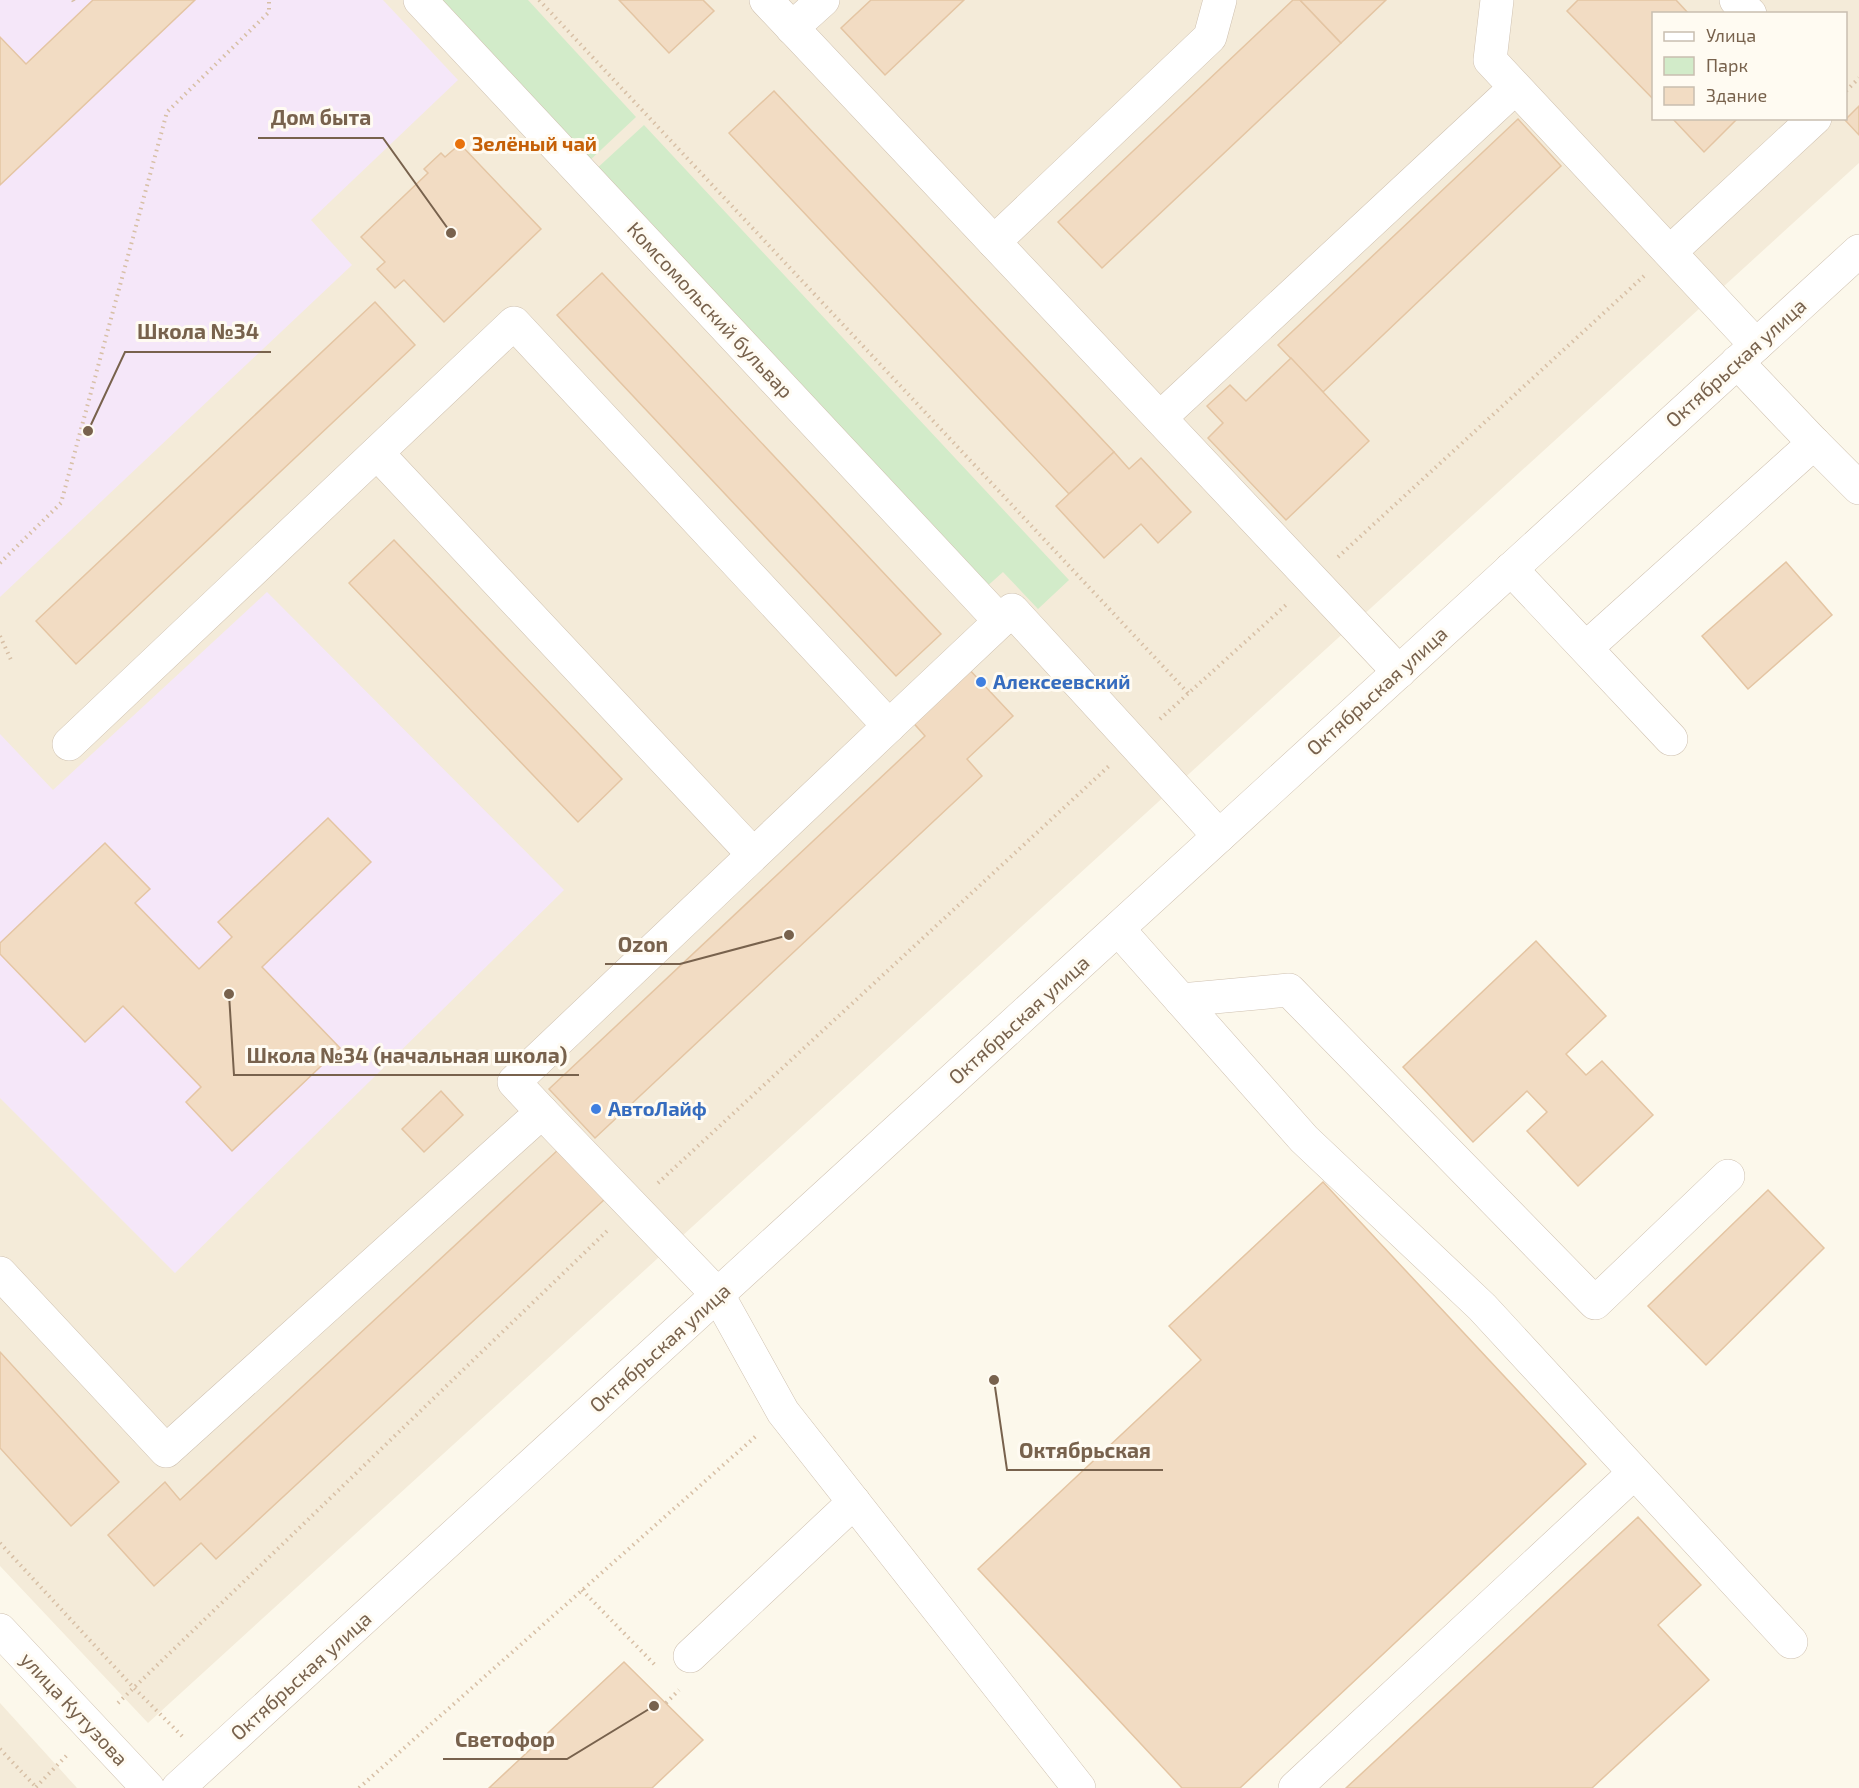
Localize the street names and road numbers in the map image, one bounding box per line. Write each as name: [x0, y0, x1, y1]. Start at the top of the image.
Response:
street label: Комсомольский бульвар: [622, 216, 799, 403]
street label: Октябрьская улица: [1660, 293, 1811, 432]
street label: Октябрьская улица: [1301, 621, 1452, 760]
street label: Октябрьская улица: [943, 950, 1094, 1089]
street label: Октябрьская улица: [584, 1278, 735, 1417]
street label: Октябрьская улица: [225, 1606, 376, 1745]
street label: улица Кутузова: [15, 1647, 133, 1771]

